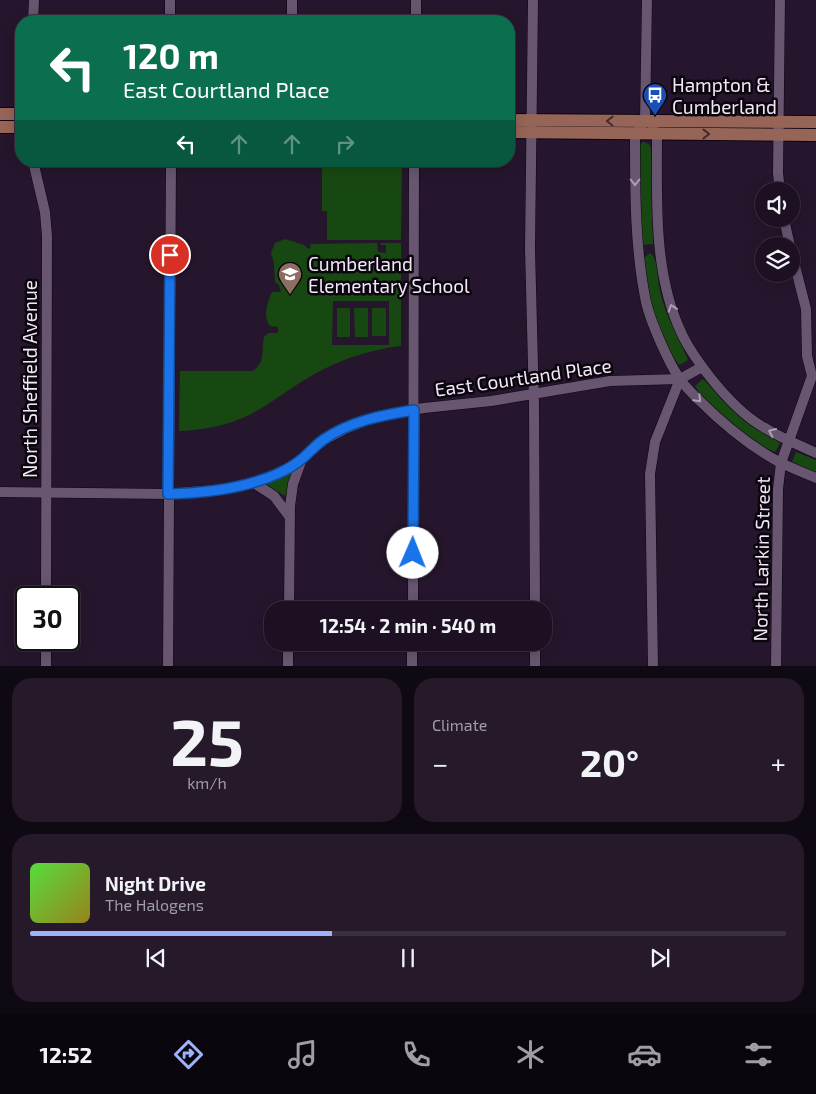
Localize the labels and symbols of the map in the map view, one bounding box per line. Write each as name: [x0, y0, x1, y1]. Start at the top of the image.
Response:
place label: Hampton & Cumberland: [672, 73, 777, 118]
bus stop icon: Hampton & Cumberland: [642, 82, 668, 116]
one-way arrow: [606, 116, 614, 126]
one-way arrow: [702, 129, 710, 139]
one-way arrow: [630, 178, 640, 186]
pin: [149, 234, 191, 276]
place label: Cumberland Elementary School: [308, 252, 470, 297]
school or university icon: Cumberland Elementary School: [277, 261, 303, 295]
street label: North Sheffield Avenue: [18, 280, 41, 478]
one-way arrow: [668, 305, 678, 313]
street label: East Courtland Place: [433, 353, 613, 401]
one-way arrow: [692, 394, 701, 403]
one-way arrow: [768, 427, 777, 438]
street label: North Larkin Street: [748, 477, 774, 641]
position arrow: [386, 526, 438, 578]
speed limit sign: 30: [15, 586, 80, 651]

